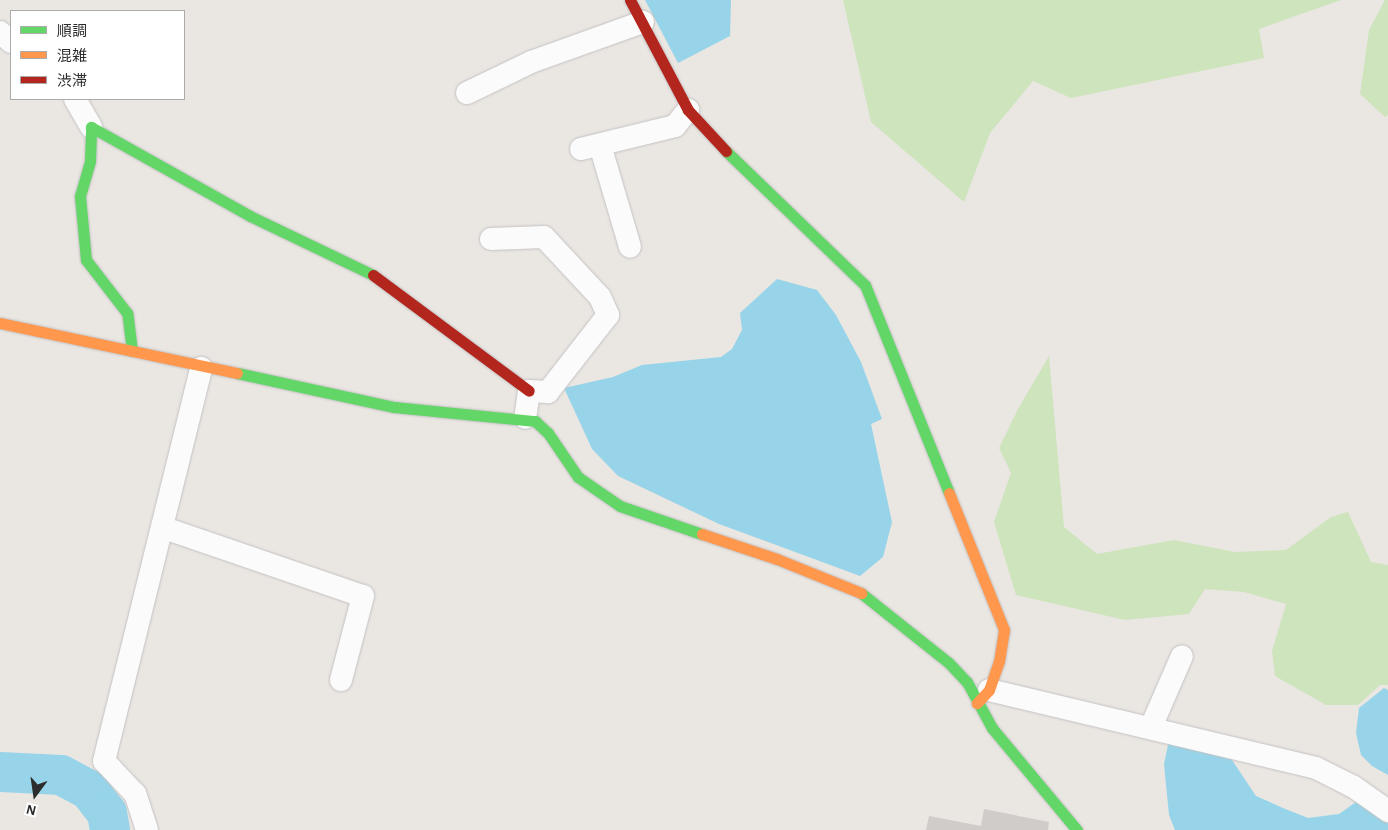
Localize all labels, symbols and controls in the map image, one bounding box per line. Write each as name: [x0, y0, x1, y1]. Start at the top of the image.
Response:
legend: [10, 10, 185, 100]
text: 順調: [57, 24, 87, 39]
text: 混雑: [57, 49, 87, 64]
text: 渋滞: [57, 74, 87, 89]
north arrow: [10, 770, 60, 820]
text: N: [25, 802, 38, 818]

